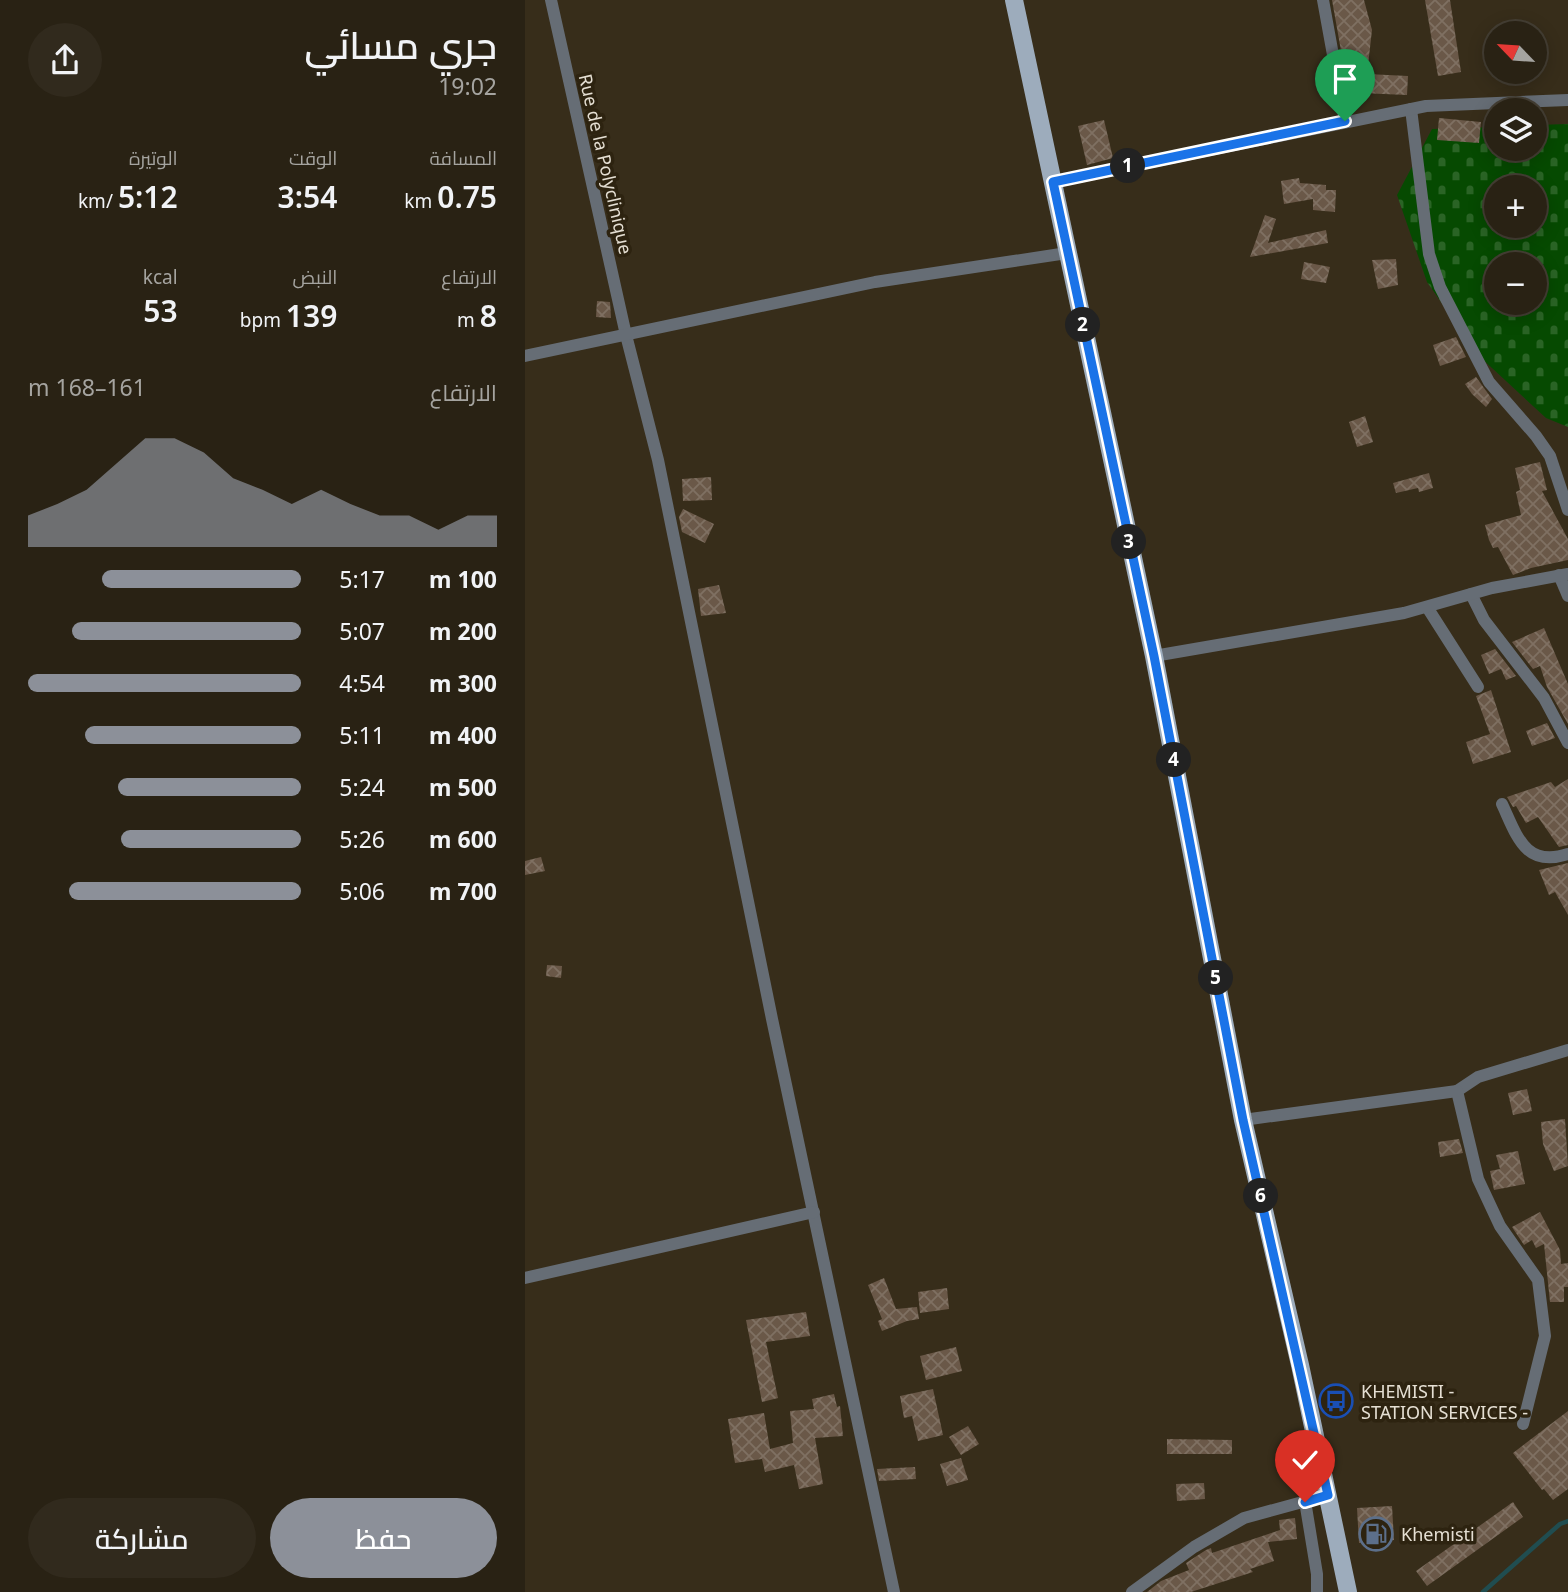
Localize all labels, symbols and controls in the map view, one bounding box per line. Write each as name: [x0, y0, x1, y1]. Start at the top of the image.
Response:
text: جري مسائي: [305, 18, 497, 70]
north arrow: [1484, 21, 1547, 84]
map controls: [1484, 21, 1547, 315]
button: share: [28, 23, 102, 97]
pin: [1315, 49, 1375, 121]
icon: arrive: [1326, 60, 1364, 98]
text: 19:02: [438, 70, 497, 102]
street label: Rue de la Polyclinique: [574, 72, 638, 256]
button: layers: [1484, 98, 1547, 161]
text: الوتيرة: [129, 145, 178, 171]
text: الوقت: [289, 145, 337, 171]
text: المسافة: [429, 145, 497, 171]
pin: 1: [1111, 148, 1145, 184]
text: 1: [1122, 152, 1133, 178]
button: +: [1484, 175, 1547, 238]
text: 5:12: [118, 176, 178, 217]
text: 3:54: [278, 176, 337, 217]
text: 0.75: [437, 176, 497, 217]
text: /km: [78, 188, 118, 214]
text: km: [404, 188, 437, 214]
button: −: [1484, 252, 1547, 315]
text: kcal: [143, 264, 178, 290]
text: النبض: [293, 264, 337, 290]
text: الارتفاع: [441, 264, 497, 290]
text: 53: [143, 290, 178, 331]
text: 139: [286, 295, 337, 336]
text: 8: [480, 295, 497, 336]
text: bpm: [240, 307, 286, 333]
text: m: [457, 307, 480, 333]
pin: 2: [1065, 308, 1101, 342]
text: 2: [1077, 311, 1088, 337]
text: 161–168 m: [28, 371, 146, 403]
text: الارتفاع: [430, 376, 497, 408]
pin: 3: [1111, 524, 1147, 560]
text: 3: [1123, 528, 1134, 554]
text: 5:17: [339, 563, 385, 595]
text: 100 m: [429, 563, 497, 595]
text: 5:07: [339, 615, 385, 647]
text: 200 m: [429, 615, 497, 647]
text: 4:54: [339, 667, 385, 699]
text: 300 m: [429, 667, 497, 699]
text: 5:11: [339, 719, 385, 751]
text: 400 m: [429, 719, 497, 751]
pin: 4: [1157, 742, 1191, 778]
text: 4: [1168, 746, 1179, 772]
text: 5:24: [339, 771, 385, 803]
text: 500 m: [429, 771, 497, 803]
text: 5:26: [339, 823, 385, 855]
text: 600 m: [429, 823, 497, 855]
text: 5:06: [339, 875, 385, 907]
text: 700 m: [429, 875, 497, 907]
pin: 5: [1199, 960, 1233, 996]
text: 5: [1210, 964, 1221, 990]
pin: 6: [1243, 1178, 1279, 1214]
text: 6: [1255, 1182, 1266, 1208]
place label: KHEMISTI - STATION SERVICES -: [1361, 1379, 1528, 1424]
bus stop icon: KHEMISTI - STATION SERVICES -: [1317, 1382, 1355, 1420]
pin: [1275, 1430, 1335, 1502]
icon: check: [1286, 1441, 1324, 1479]
button: مشاركة: [28, 1498, 256, 1578]
button: حفظ: [270, 1498, 497, 1578]
fuel station icon: Khemisti: [1357, 1515, 1395, 1553]
place label: Khemisti: [1401, 1522, 1475, 1546]

